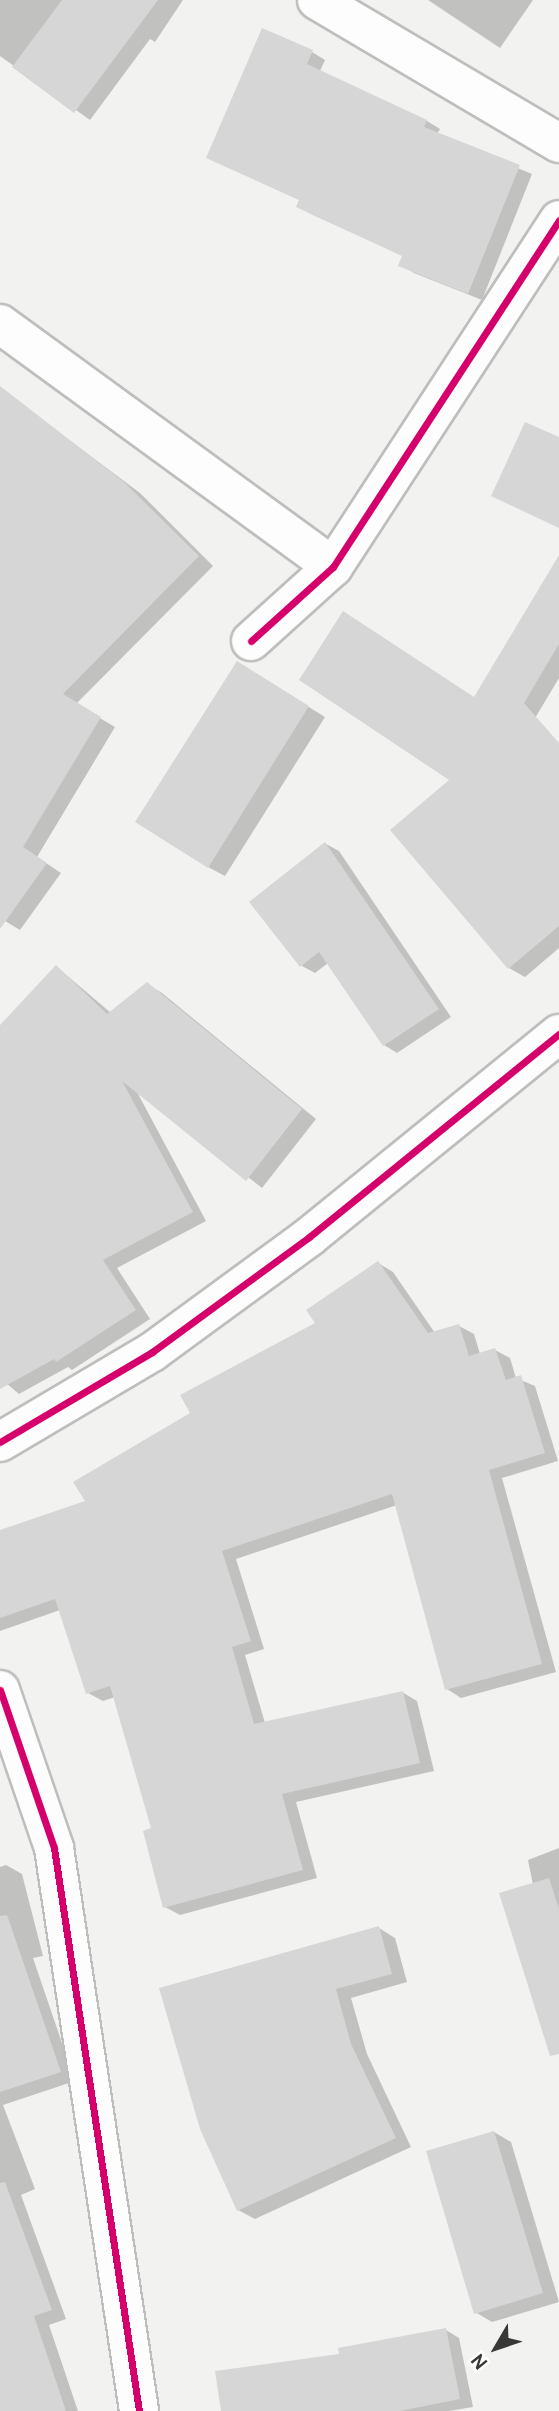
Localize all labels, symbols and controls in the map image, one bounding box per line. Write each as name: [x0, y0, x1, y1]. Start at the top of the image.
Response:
north arrow: [461, 2313, 531, 2383]
text: N: [466, 2349, 492, 2374]

